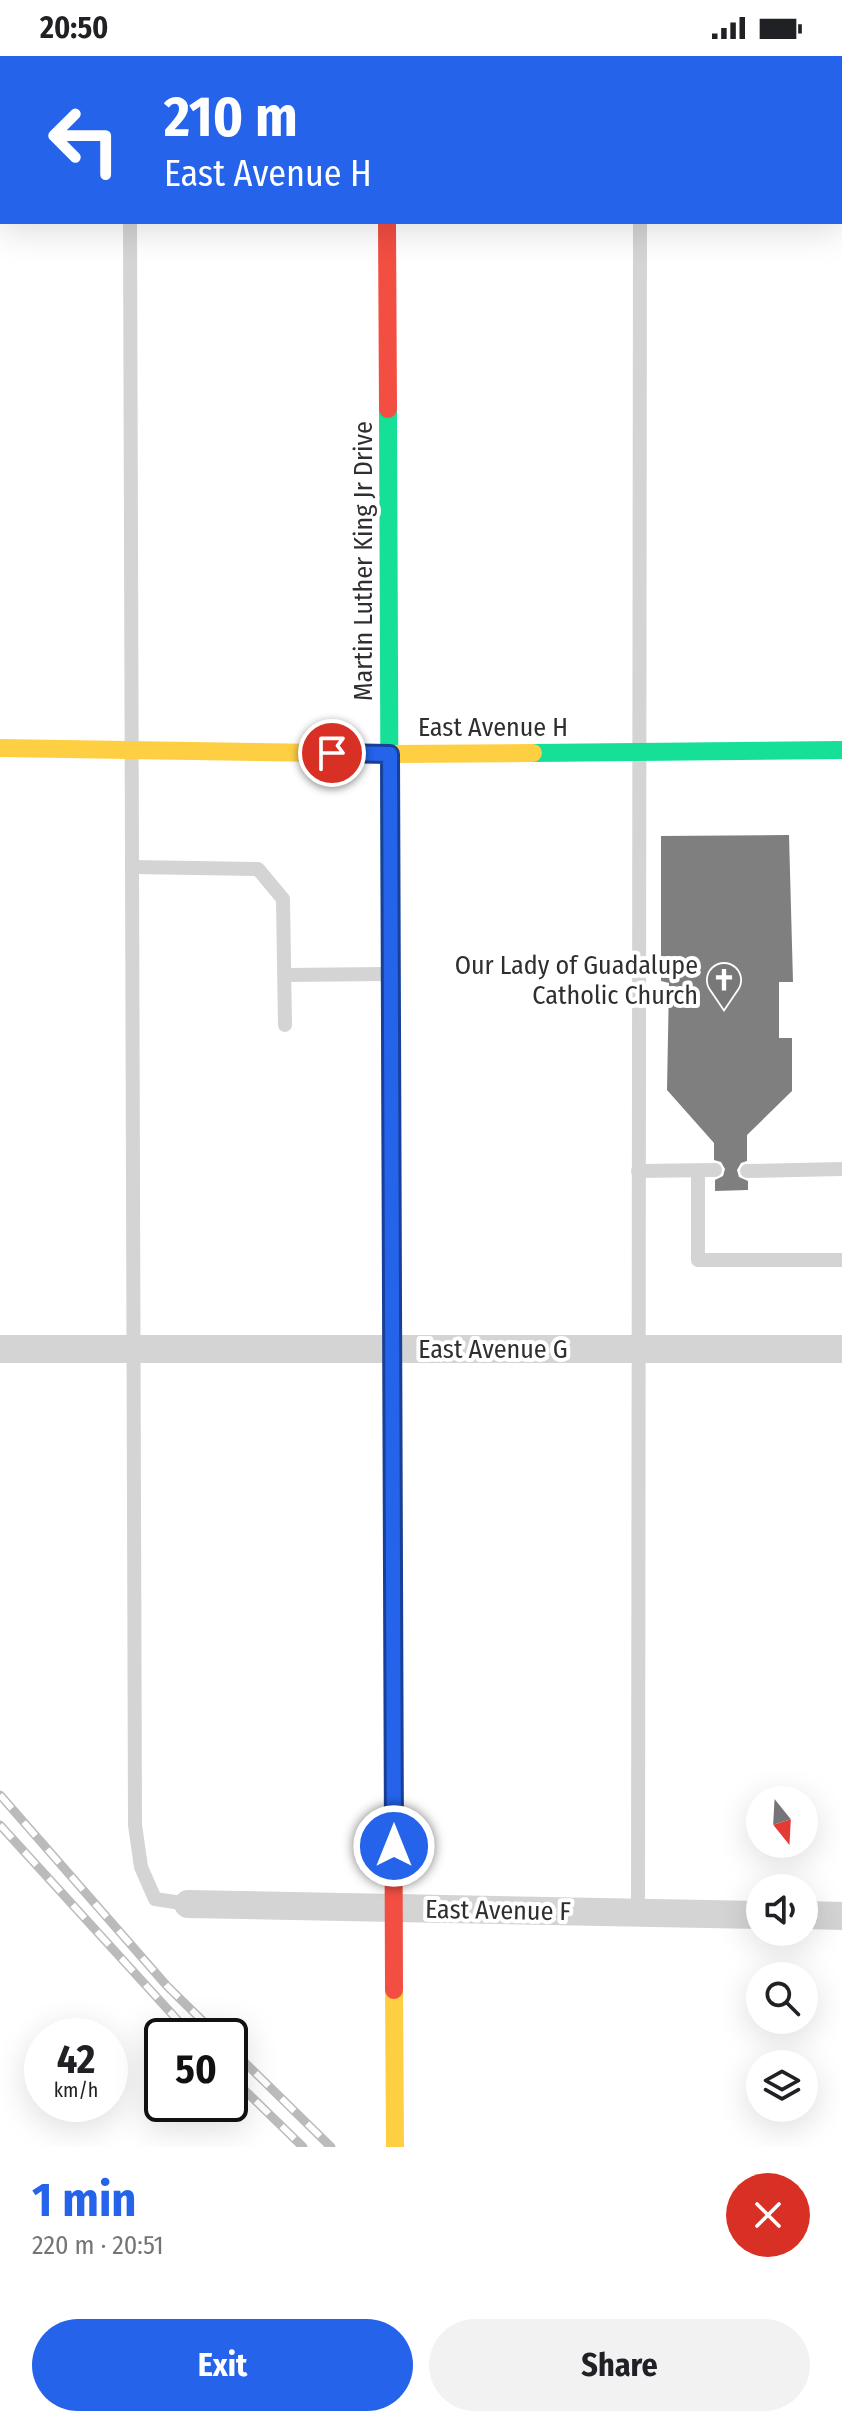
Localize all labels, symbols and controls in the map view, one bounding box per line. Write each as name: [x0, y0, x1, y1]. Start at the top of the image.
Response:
text: 20:50: [40, 10, 109, 46]
text: 210 m: [164, 84, 298, 151]
icon: left: [32, 88, 136, 192]
text: East Avenue H: [164, 152, 372, 196]
street label: Martin Luther King Jr Drive: [348, 421, 379, 701]
street label: East Avenue H: [418, 712, 568, 743]
pin: [298, 719, 366, 787]
icon: arrive: [310, 731, 354, 775]
place label: Our Lady of Guadalupe Catholic Church: [455, 950, 698, 1011]
church icon: Our Lady of Guadalupe Catholic Church: [705, 961, 743, 1011]
street label: East Avenue G: [418, 1334, 568, 1365]
north arrow: [746, 1786, 818, 1858]
map controls: [746, 1786, 818, 2122]
position arrow: [352, 1804, 436, 1888]
button: sound: [746, 1874, 818, 1946]
street label: East Avenue F: [425, 1894, 571, 1927]
button: search: [746, 1962, 818, 2034]
speed limit sign: 50: [144, 2018, 248, 2122]
text: 42: [57, 2036, 95, 2084]
button: layers: [746, 2050, 818, 2122]
text: km/h: [54, 2078, 98, 2102]
text: 1 min: [32, 2171, 137, 2229]
button: close: [726, 2173, 810, 2257]
text: 220 m · 20:51: [32, 2230, 164, 2261]
button: Exit: [32, 2319, 413, 2411]
button: Share: [429, 2319, 810, 2411]

